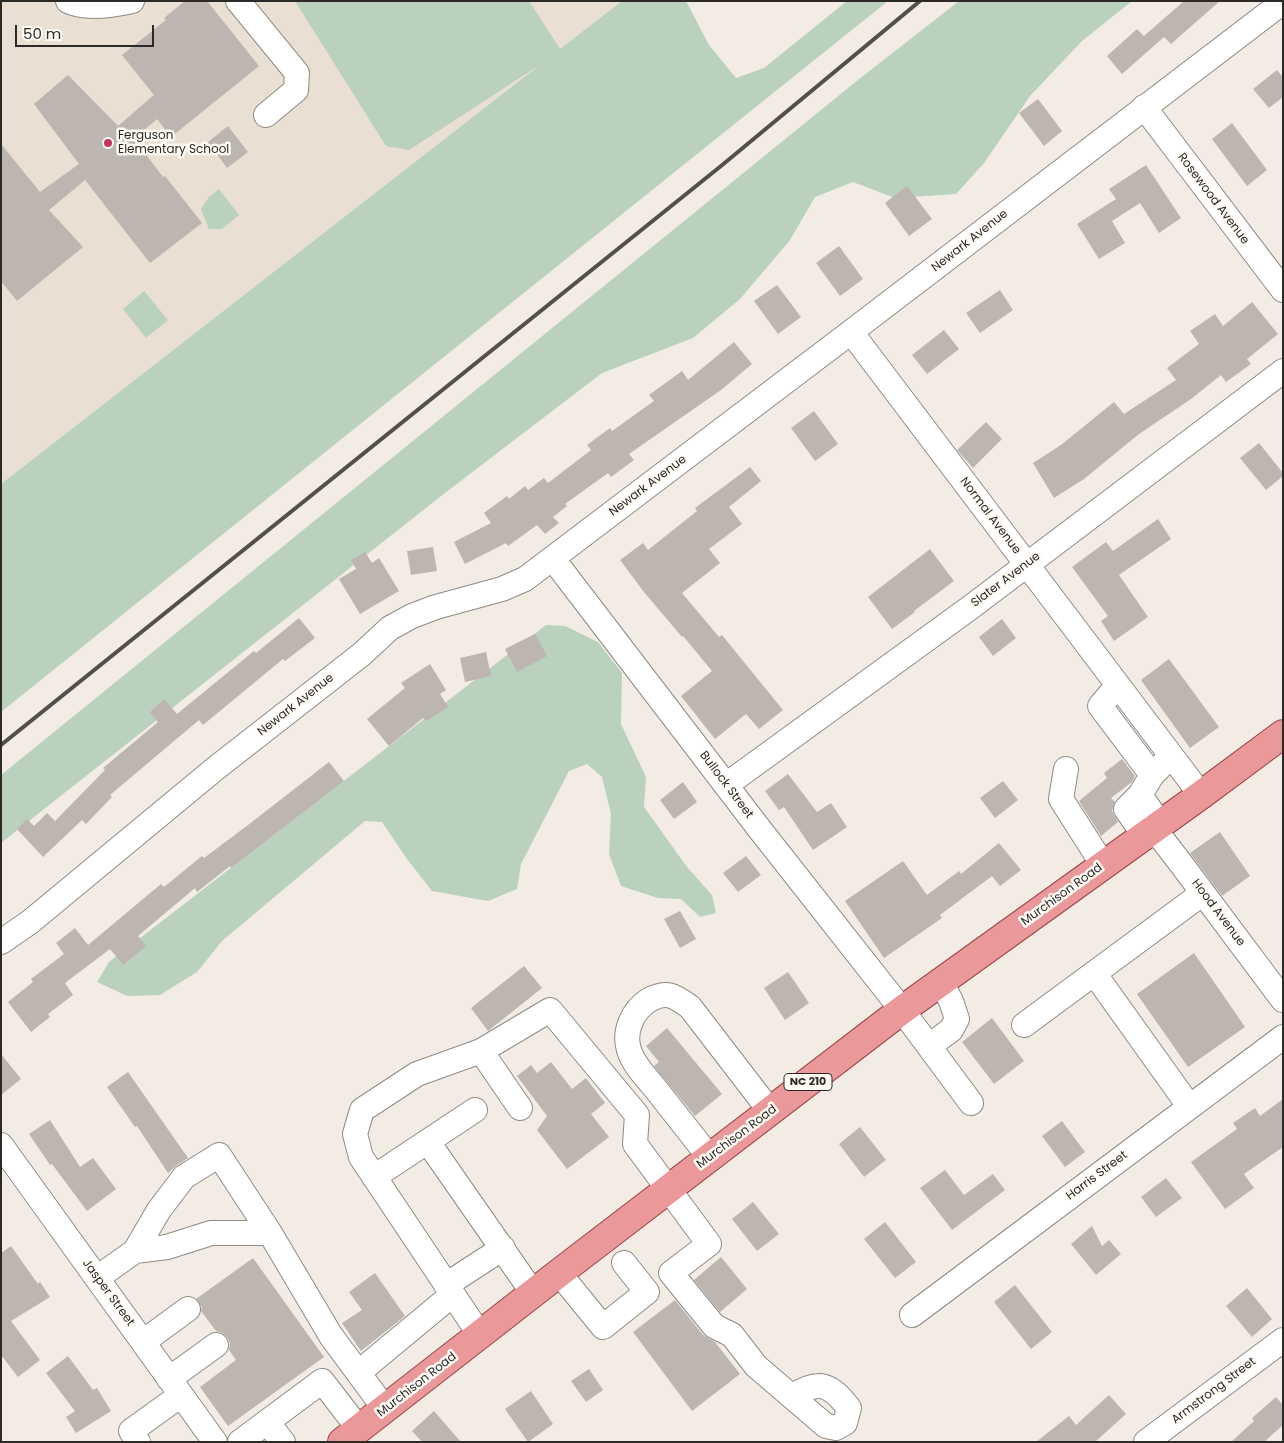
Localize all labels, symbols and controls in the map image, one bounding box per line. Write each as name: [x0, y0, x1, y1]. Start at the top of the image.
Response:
scale bar: [18, 15, 156, 47]
text: 50 m: [23, 23, 61, 44]
place label: Ferguson Elementary School: [118, 129, 229, 157]
marker: Ferguson Elementary School: [102, 137, 114, 149]
street label: Rosewood Avenue: [1174, 151, 1252, 247]
street label: Newark Avenue: [929, 207, 1011, 275]
street label: Newark Avenue: [607, 452, 689, 520]
street label: Normal Avenue: [956, 475, 1024, 557]
street label: Slater Avenue: [969, 549, 1043, 611]
street label: Newark Avenue: [255, 671, 337, 739]
street label: Bullock Street: [696, 749, 756, 821]
street label: Murchison Road: [1019, 861, 1105, 929]
street label: Hood Avenue: [1188, 877, 1248, 949]
road number: NC 210: [784, 1074, 832, 1090]
street label: Murchison Road: [694, 1102, 780, 1172]
street label: Harris Street: [1064, 1148, 1130, 1204]
street label: Jasper Street: [79, 1257, 137, 1329]
street label: Murchison Road: [375, 1350, 459, 1420]
street label: Armstrong Street: [1169, 1355, 1259, 1427]

